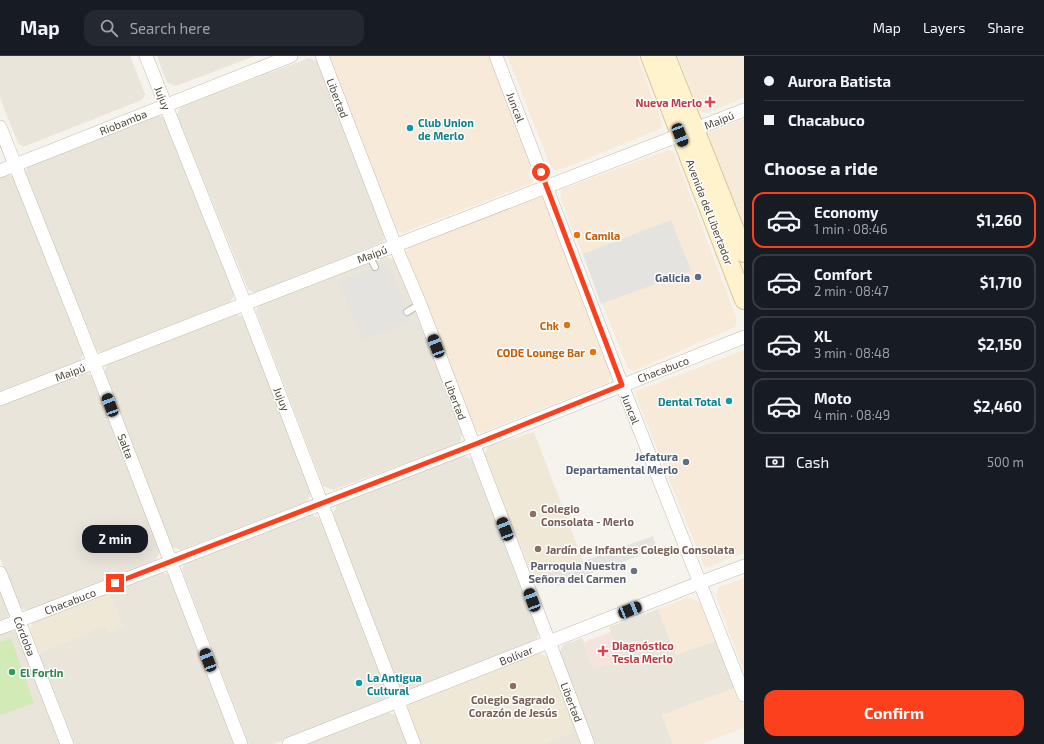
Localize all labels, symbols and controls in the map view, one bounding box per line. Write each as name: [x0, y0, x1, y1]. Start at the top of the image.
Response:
search box: [84, 10, 364, 46]
text: Map: [20, 16, 60, 39]
icon: search: [98, 17, 120, 39]
text: Search here: [130, 19, 210, 37]
text: Map: [873, 19, 901, 36]
text: Layers: [923, 19, 965, 36]
text: Share: [987, 19, 1024, 36]
text: Aurora Batista: [788, 72, 891, 90]
street label: Libertad: [324, 76, 352, 120]
street label: Jujuy: [151, 84, 174, 112]
street label: Juncal: [504, 90, 528, 125]
place label: Nueva Merlo: [636, 96, 703, 109]
marker: Nueva Merlo: [705, 97, 715, 107]
street label: Riobamba: [97, 107, 149, 137]
street label: Maipú: [702, 108, 736, 132]
text: Chacabuco: [788, 111, 865, 129]
place label: Club Union de Merlo: [418, 116, 474, 142]
car: [670, 122, 690, 148]
marker: Club Union de Merlo: [405, 123, 415, 133]
street label: Avenida del Libertador: [684, 157, 736, 267]
text: Choose a ride: [764, 157, 878, 179]
route start: [532, 163, 550, 181]
icon: car: [766, 202, 802, 238]
text: Economy: [814, 203, 879, 221]
text: $1,260: [976, 211, 1022, 229]
text: 1 min · 08:46: [814, 221, 887, 237]
place label: Camila: [585, 229, 620, 242]
marker: Camila: [572, 230, 582, 240]
street label: Maipú: [355, 242, 389, 266]
icon: car: [766, 264, 802, 300]
text: Comfort: [814, 265, 872, 283]
place label: Galicia: [655, 271, 690, 284]
marker: Galicia: [693, 272, 703, 282]
text: $1,710: [980, 273, 1022, 291]
text: 2 min · 08:47: [814, 283, 889, 299]
place label: Chk: [540, 319, 560, 332]
marker: Chk: [562, 320, 572, 330]
icon: car: [766, 326, 802, 362]
text: XL: [814, 327, 832, 345]
car: [426, 333, 446, 359]
text: $2,150: [977, 335, 1022, 353]
text: 3 min · 08:48: [814, 345, 890, 361]
place label: CODE Lounge Bar: [496, 346, 585, 359]
marker: CODE Lounge Bar: [588, 347, 598, 357]
street label: Chacabuco: [635, 353, 691, 385]
street label: Maipú: [53, 360, 87, 384]
street label: Libertad: [442, 378, 470, 422]
street label: Jujuy: [271, 385, 293, 413]
icon: car: [766, 388, 802, 424]
text: Moto: [814, 389, 852, 407]
car: [100, 392, 120, 418]
street label: Juncal: [619, 392, 643, 427]
place label: Dental Total: [658, 395, 721, 408]
marker: Dental Total: [724, 396, 734, 406]
text: $2,460: [973, 397, 1022, 415]
text: 4 min · 08:49: [814, 407, 890, 423]
street label: Salta: [115, 432, 137, 460]
place label: Jefatura Departamental Merlo: [566, 450, 679, 476]
icon: cash: [764, 451, 786, 473]
text: Cash: [796, 453, 829, 471]
text: 500 m: [987, 454, 1024, 470]
marker: Jefatura Departamental Merlo: [681, 457, 691, 467]
place label: Colegio Consolata - Merlo: [541, 502, 634, 528]
marker: Colegio Consolata - Merlo: [528, 509, 538, 519]
car: [495, 516, 515, 542]
callout: 2 min: [82, 525, 148, 553]
text: 2 min: [98, 531, 132, 547]
place label: Jardín de Infantes Colegio Consolata: [546, 543, 734, 556]
marker: Jardín de Infantes Colegio Consolata: [533, 544, 543, 554]
place label: Parroquia Nuestra Señora del Carmen: [528, 559, 626, 585]
marker: Parroquia Nuestra Señora del Carmen: [629, 566, 639, 576]
route end: [106, 574, 124, 592]
street label: Chacabuco: [42, 585, 98, 617]
car: [522, 587, 542, 613]
car: [617, 600, 643, 620]
street label: Córdoba: [11, 614, 39, 658]
place label: Diagnóstico Tesla Merlo: [612, 639, 674, 665]
street label: Bolívar: [497, 642, 535, 668]
marker: Diagnóstico Tesla Merlo: [597, 645, 609, 657]
car: [198, 647, 218, 673]
place label: El Fortin: [20, 666, 63, 679]
marker: El Fortin: [7, 667, 17, 677]
place label: La Antigua Cultural: [367, 671, 422, 697]
marker: La Antigua Cultural: [354, 678, 364, 688]
street label: Libertad: [558, 680, 586, 724]
marker: Colegio Sagrado Corazón de Jesús: [508, 681, 518, 691]
button: Confirm: [764, 690, 1024, 736]
place label: Colegio Sagrado Corazón de Jesús: [469, 693, 557, 719]

